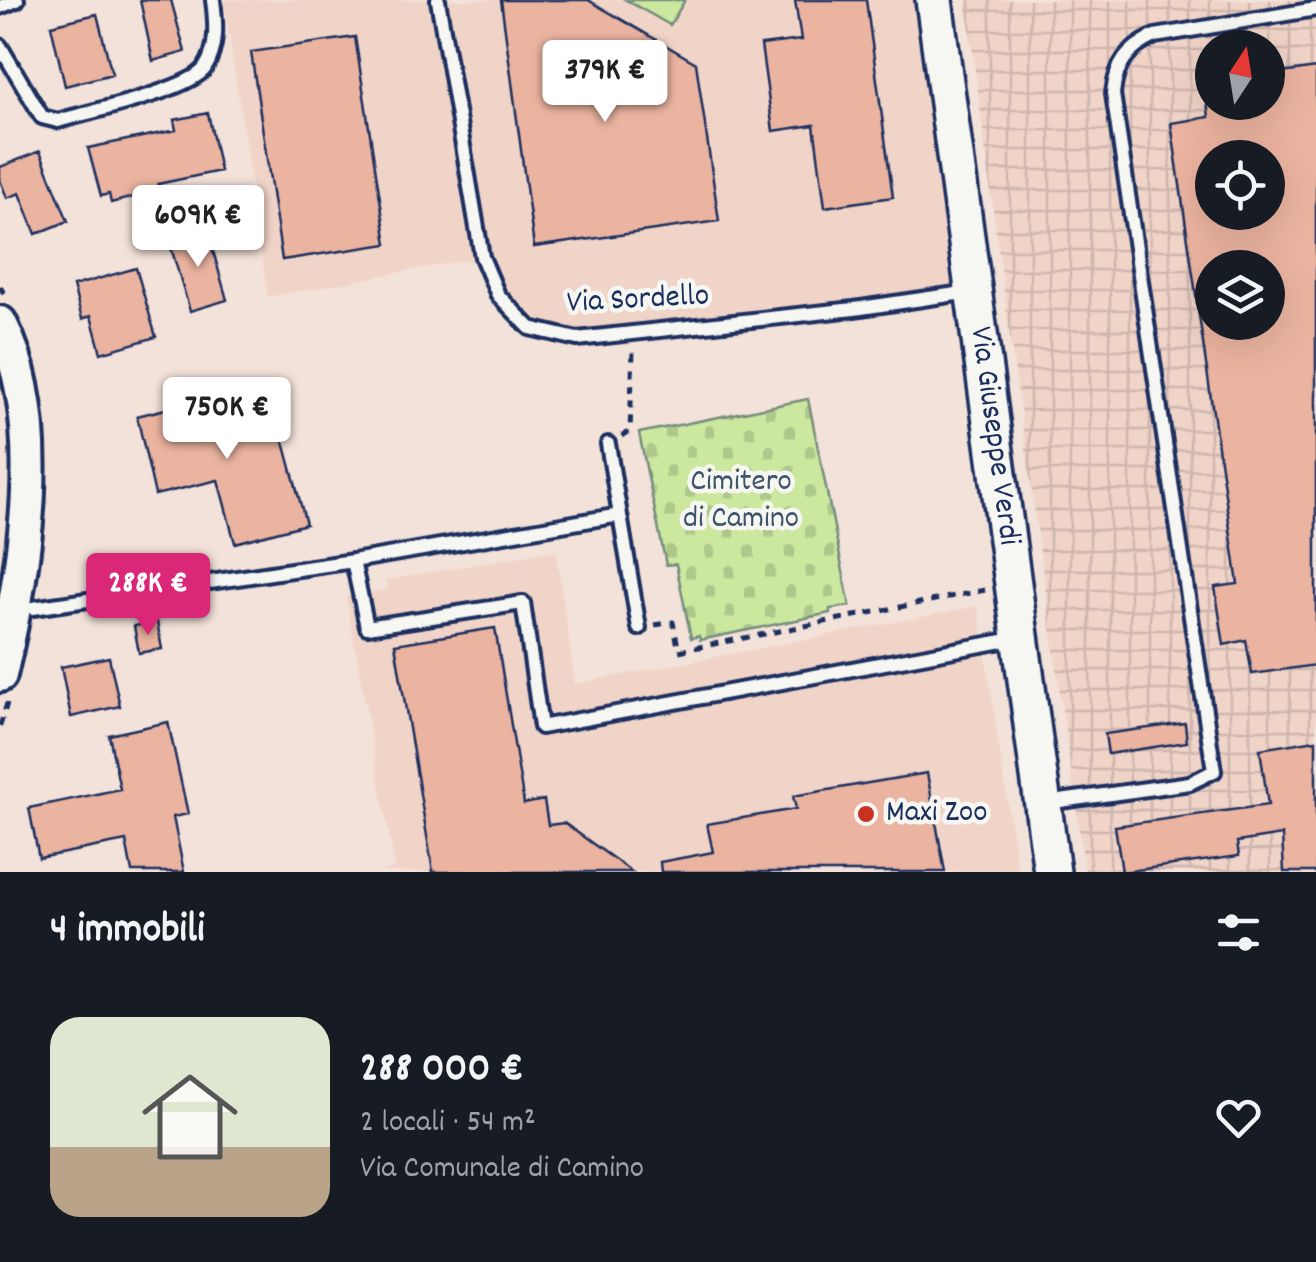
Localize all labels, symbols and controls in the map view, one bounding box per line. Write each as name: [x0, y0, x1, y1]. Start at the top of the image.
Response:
north arrow: [1195, 30, 1285, 120]
map controls: [1195, 30, 1285, 340]
pin: 379K €: [524, 40, 686, 125]
text: 379K €: [564, 49, 646, 95]
button: locate: [1195, 140, 1285, 230]
pin: 609K €: [117, 185, 279, 270]
text: 609K €: [154, 194, 242, 240]
button: layers: [1195, 250, 1285, 340]
street label: Via Sordello: [566, 274, 710, 328]
street label: Via Giuseppe Verdi: [955, 324, 1031, 548]
pin: 750K €: [146, 377, 308, 462]
text: 750K €: [185, 386, 269, 432]
park label: Cimitero di Camino: [683, 460, 799, 543]
pin: 288K €: [67, 553, 229, 638]
text: 288K €: [108, 562, 188, 608]
place label: Maxi Zoo: [886, 791, 987, 837]
marker: Maxi Zoo: [855, 803, 877, 825]
text: 4 immobili: [50, 902, 205, 962]
icon: filters: [1211, 905, 1266, 960]
text: 288 000 €: [360, 1041, 523, 1101]
icon: home: [130, 1057, 250, 1177]
icon: heart: [1211, 1090, 1266, 1145]
text: 2 locali · 54 m²: [360, 1101, 536, 1147]
text: Via Comunale di Camino: [360, 1147, 644, 1193]

